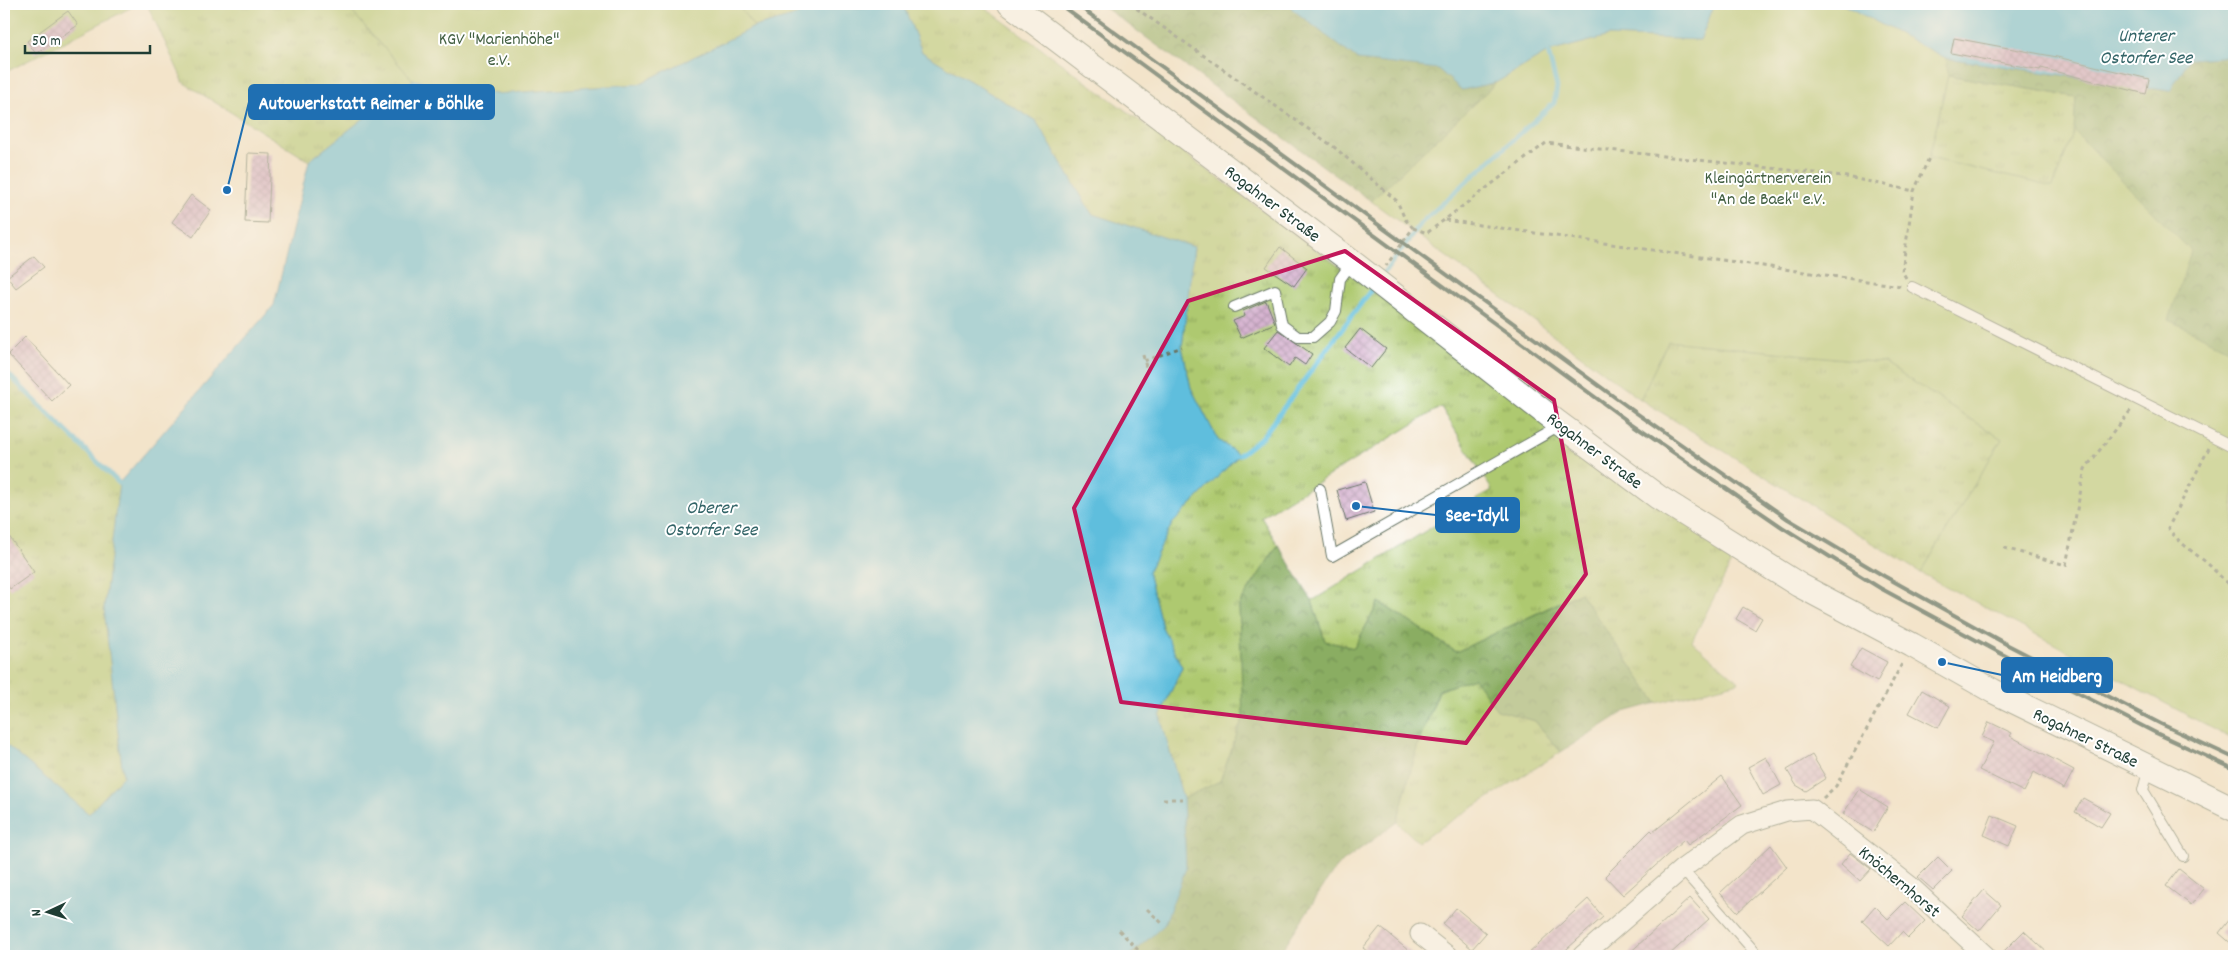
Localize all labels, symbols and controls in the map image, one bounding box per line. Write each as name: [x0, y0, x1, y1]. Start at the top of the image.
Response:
scale bar: [25, 22, 150, 54]
water label: Unterer Ostorfer See: [2100, 24, 2194, 73]
park label: KGV "Marienhöhe" e.V.: [439, 28, 559, 74]
text: 50 m: [32, 31, 61, 53]
callout: Autowerkstatt Reimer & Böhlke: [249, 85, 494, 119]
text: Autowerkstatt Reimer & Böhlke: [258, 92, 484, 119]
street label: Rogahner Straße: [1218, 161, 1325, 249]
park label: Kleingärtnerverein "An de Baek" e.V.: [1705, 167, 1831, 213]
street label: Rogahner Straße: [1540, 408, 1647, 496]
water label: Oberer Ostorfer See: [665, 496, 759, 545]
callout: See-Idyll: [1436, 498, 1519, 532]
text: See-Idyll: [1445, 504, 1509, 531]
callout: Am Heidberg: [2002, 658, 2112, 692]
text: Am Heidberg: [2012, 665, 2102, 692]
street label: Rogahner Straße: [2028, 703, 2142, 776]
street label: Knöchernhorst: [1852, 841, 1945, 925]
north arrow: [22, 888, 72, 938]
text: N: [27, 909, 47, 917]

